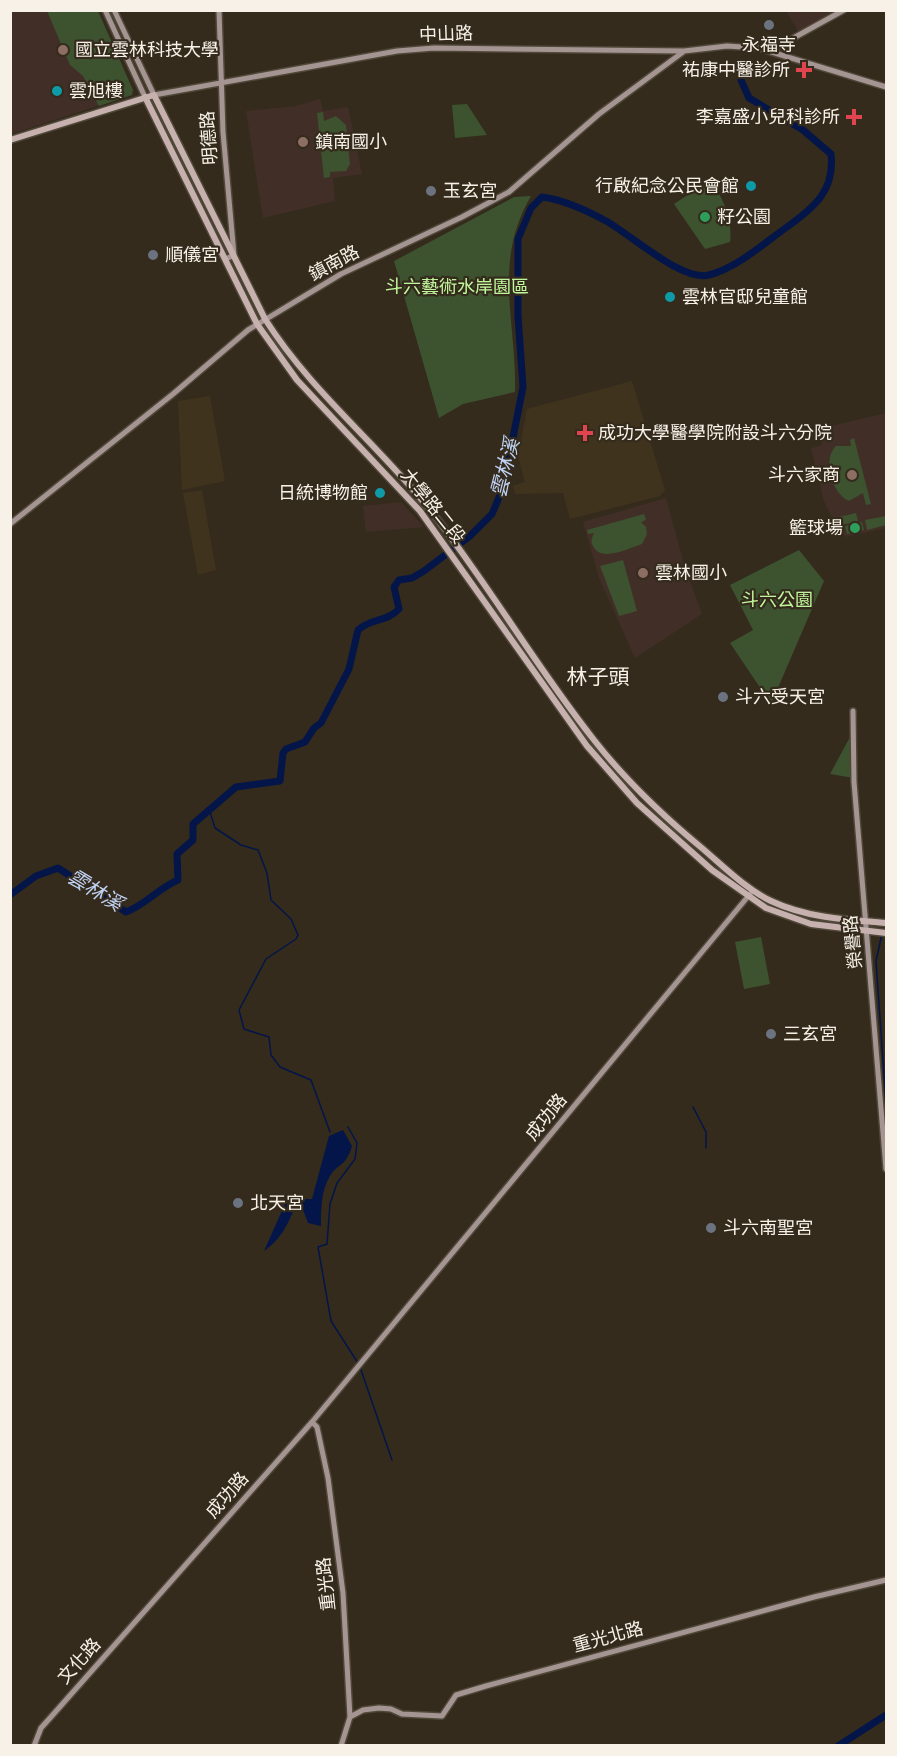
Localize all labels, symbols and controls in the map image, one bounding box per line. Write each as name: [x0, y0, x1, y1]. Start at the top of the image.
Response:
marker: 永福寺: [762, 18, 776, 32]
street label: 中山路: [419, 21, 473, 46]
place label: 永福寺: [742, 33, 796, 56]
place label: 國立雲林科技大學: [75, 38, 219, 61]
marker: 國立雲林科技大學: [56, 43, 70, 57]
place label: 祐康中醫診所: [682, 58, 790, 81]
marker: 祐康中醫診所: [795, 61, 813, 79]
place label: 雲旭樓: [69, 79, 123, 102]
marker: 雲旭樓: [50, 84, 64, 98]
place label: 李嘉盛小兒科診所: [696, 105, 840, 128]
marker: 李嘉盛小兒科診所: [845, 108, 863, 126]
street label: 明德路: [195, 110, 222, 166]
place label: 鎮南國小: [315, 130, 387, 153]
marker: 鎮南國小: [296, 135, 310, 149]
place label: 行啟紀念公民會館: [595, 174, 739, 197]
place label: 玉玄宮: [443, 179, 497, 202]
marker: 行啟紀念公民會館: [744, 179, 758, 193]
marker: 玉玄宮: [424, 184, 438, 198]
place label: 籽公園: [717, 205, 771, 228]
marker: 籽公園: [698, 210, 712, 224]
street label: 鎮南路: [305, 240, 363, 285]
place label: 順儀宮: [165, 243, 219, 266]
marker: 順儀宮: [146, 248, 160, 262]
park label: 斗六藝術水岸園區: [385, 275, 529, 298]
place label: 雲林官邸兒童館: [682, 285, 808, 308]
marker: 雲林官邸兒童館: [663, 290, 677, 304]
place label: 成功大學醫學院附設斗六分院: [598, 421, 832, 444]
marker: 成功大學醫學院附設斗六分院: [576, 424, 594, 442]
water label: 雲林溪: [485, 433, 526, 500]
street label: 大學路二段: [396, 463, 471, 548]
place label: 斗六家商: [768, 463, 840, 486]
marker: 斗六家商: [845, 468, 859, 482]
place label: 日統博物館: [278, 481, 368, 504]
marker: 日統博物館: [373, 486, 387, 500]
place label: 籃球場: [789, 516, 843, 539]
marker: 籃球場: [848, 521, 862, 535]
place label: 雲林國小: [655, 561, 727, 584]
marker: 雲林國小: [636, 566, 650, 580]
park label: 斗六公園: [741, 588, 813, 611]
district label: 林子頭: [567, 663, 630, 690]
place label: 斗六受天宮: [735, 685, 825, 708]
marker: 斗六受天宮: [716, 690, 730, 704]
water label: 雲林溪: [63, 863, 130, 918]
street label: 榮譽路: [838, 914, 867, 970]
place label: 三玄宮: [783, 1022, 837, 1045]
marker: 三玄宮: [764, 1027, 778, 1041]
street label: 成功路: [520, 1088, 572, 1145]
place label: 北天宮: [250, 1191, 304, 1214]
marker: 北天宮: [231, 1196, 245, 1210]
place label: 斗六南聖宮: [723, 1216, 813, 1239]
marker: 斗六南聖宮: [704, 1221, 718, 1235]
street label: 成功路: [200, 1467, 253, 1523]
street label: 重光路: [311, 1556, 340, 1612]
street label: 重光北路: [570, 1616, 646, 1657]
street label: 文化路: [52, 1633, 105, 1688]

